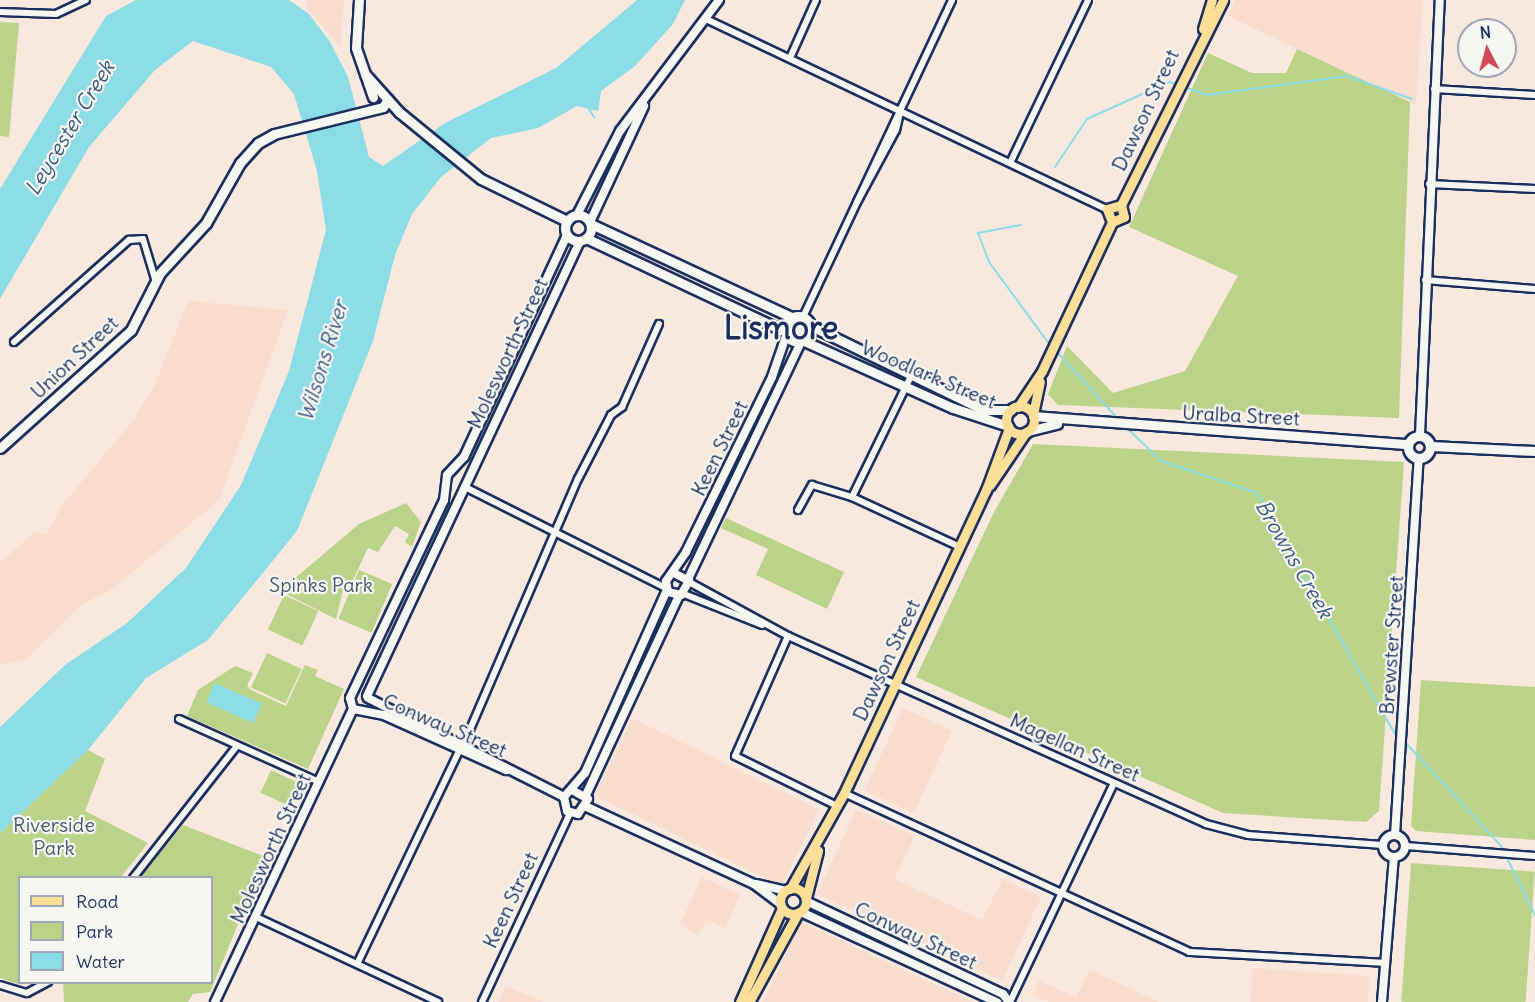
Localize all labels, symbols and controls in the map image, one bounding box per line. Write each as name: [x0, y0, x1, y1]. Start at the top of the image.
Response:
north arrow: [1457, 18, 1517, 78]
text: N: [1479, 22, 1492, 43]
street label: Dawson Street: [1106, 45, 1184, 175]
water label: Leycester Creek: [20, 56, 120, 200]
street label: Molesworth Street: [462, 274, 552, 432]
water label: Wilsons River: [293, 298, 353, 424]
district label: Lismore: [724, 309, 838, 347]
street label: Union Street: [25, 311, 123, 403]
street label: Woodlark Street: [858, 335, 1000, 413]
street label: Keen Street: [686, 396, 752, 500]
street label: Uralba Street: [1181, 400, 1301, 430]
water label: Browns Creek: [1250, 495, 1338, 623]
park label: Spinks Park: [269, 572, 373, 596]
street label: Brewster Street: [1374, 574, 1408, 716]
street label: Dawson Street: [847, 595, 925, 725]
street label: Conway Street: [379, 688, 511, 762]
street label: Magellan Street: [1006, 708, 1144, 786]
street label: Molesworth Street: [225, 769, 315, 927]
park label: Riverside Park: [13, 813, 95, 860]
street label: Keen Street: [477, 848, 543, 952]
legend: [18, 876, 213, 984]
text: Road: [76, 890, 118, 913]
street label: Conway Street: [851, 896, 981, 974]
text: Park: [76, 920, 113, 943]
text: Water: [76, 950, 125, 973]

